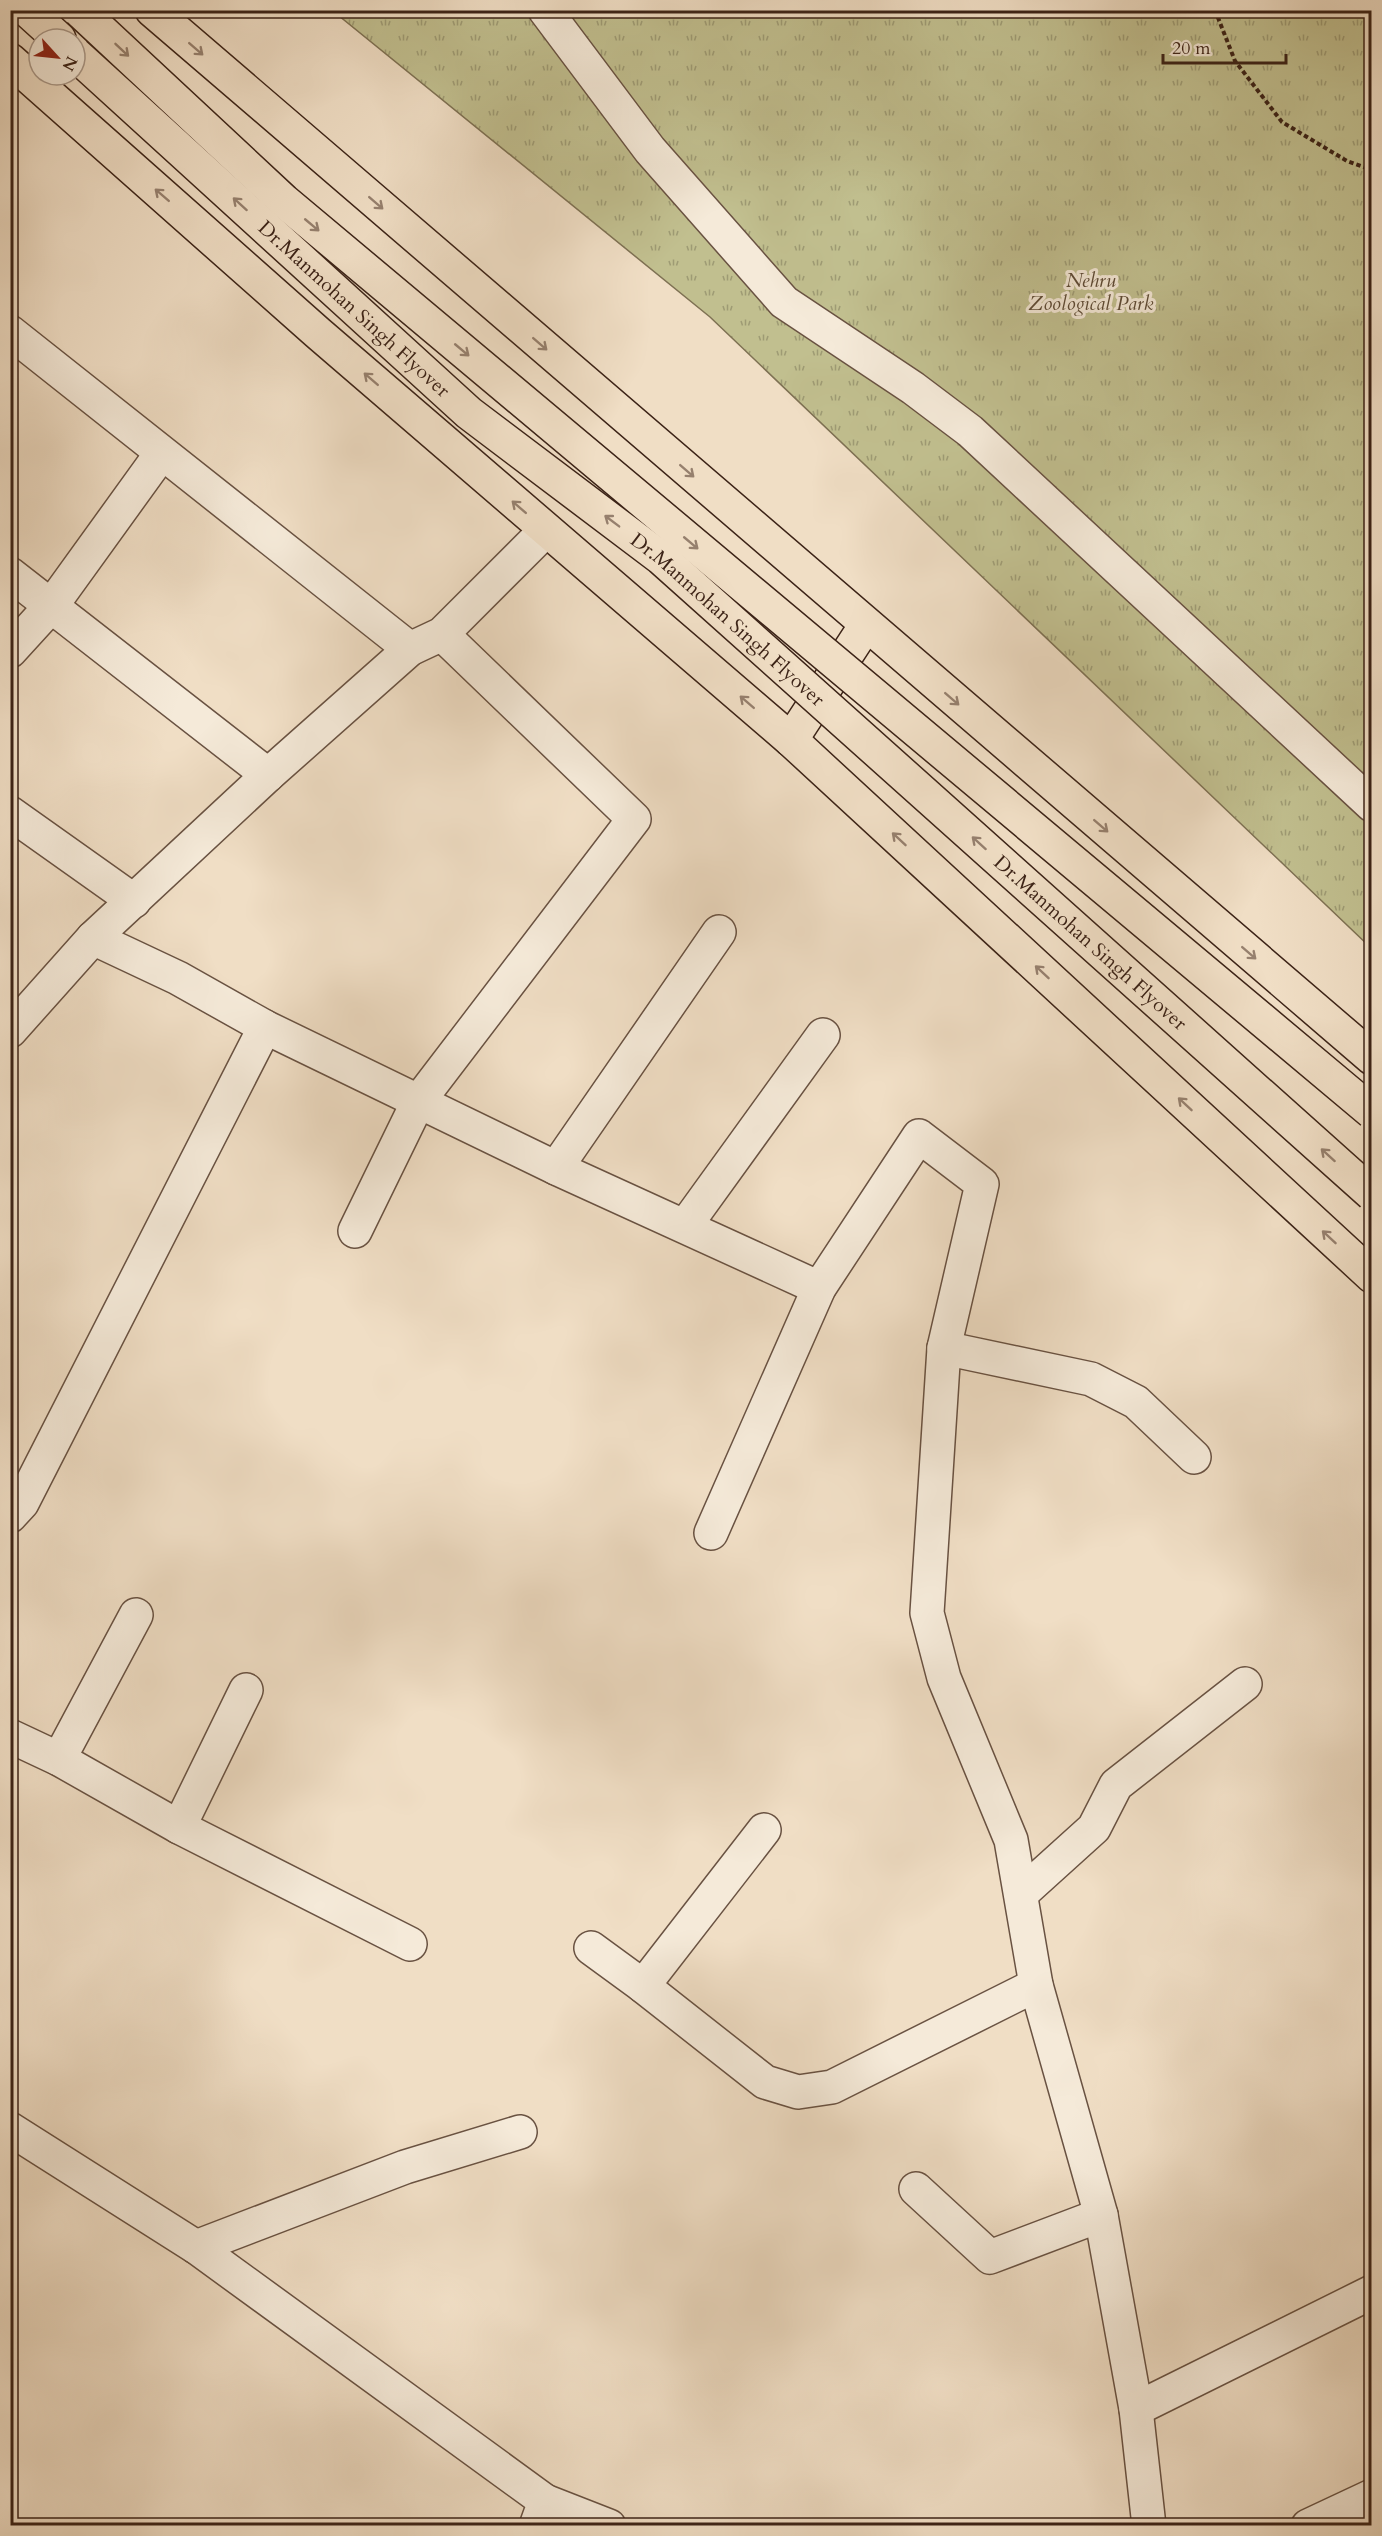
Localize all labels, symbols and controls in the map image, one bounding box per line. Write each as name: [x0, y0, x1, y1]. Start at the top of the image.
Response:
north arrow: [27, 27, 87, 87]
scale bar: [1163, 27, 1286, 65]
text: 20 m: [1172, 36, 1211, 61]
one-way arrow: [188, 42, 204, 55]
one-way arrow: [114, 43, 129, 57]
text: N: [56, 52, 82, 75]
one-way arrow: [154, 188, 169, 202]
one-way arrow: [368, 196, 383, 210]
one-way arrow: [232, 197, 247, 212]
street label: Dr.Manmohan Singh Flyover: [252, 215, 456, 404]
one-way arrow: [304, 218, 320, 231]
park label: Nehru Zoological Park: [1029, 267, 1154, 317]
one-way arrow: [532, 337, 547, 351]
one-way arrow: [453, 343, 469, 356]
one-way arrow: [364, 372, 379, 386]
one-way arrow: [680, 464, 695, 478]
one-way arrow: [512, 500, 527, 514]
one-way arrow: [604, 515, 620, 527]
street label: Dr.Manmohan Singh Flyover: [625, 527, 831, 713]
one-way arrow: [683, 537, 699, 550]
one-way arrow: [944, 692, 959, 706]
one-way arrow: [740, 695, 755, 709]
one-way arrow: [1093, 819, 1108, 833]
one-way arrow: [892, 833, 907, 847]
one-way arrow: [972, 836, 987, 850]
street label: Dr.Manmohan Singh Flyover: [988, 849, 1193, 1037]
one-way arrow: [1241, 946, 1257, 959]
one-way arrow: [1035, 965, 1050, 979]
one-way arrow: [1178, 1097, 1193, 1111]
one-way arrow: [1321, 1148, 1336, 1162]
one-way arrow: [1321, 1229, 1336, 1244]

